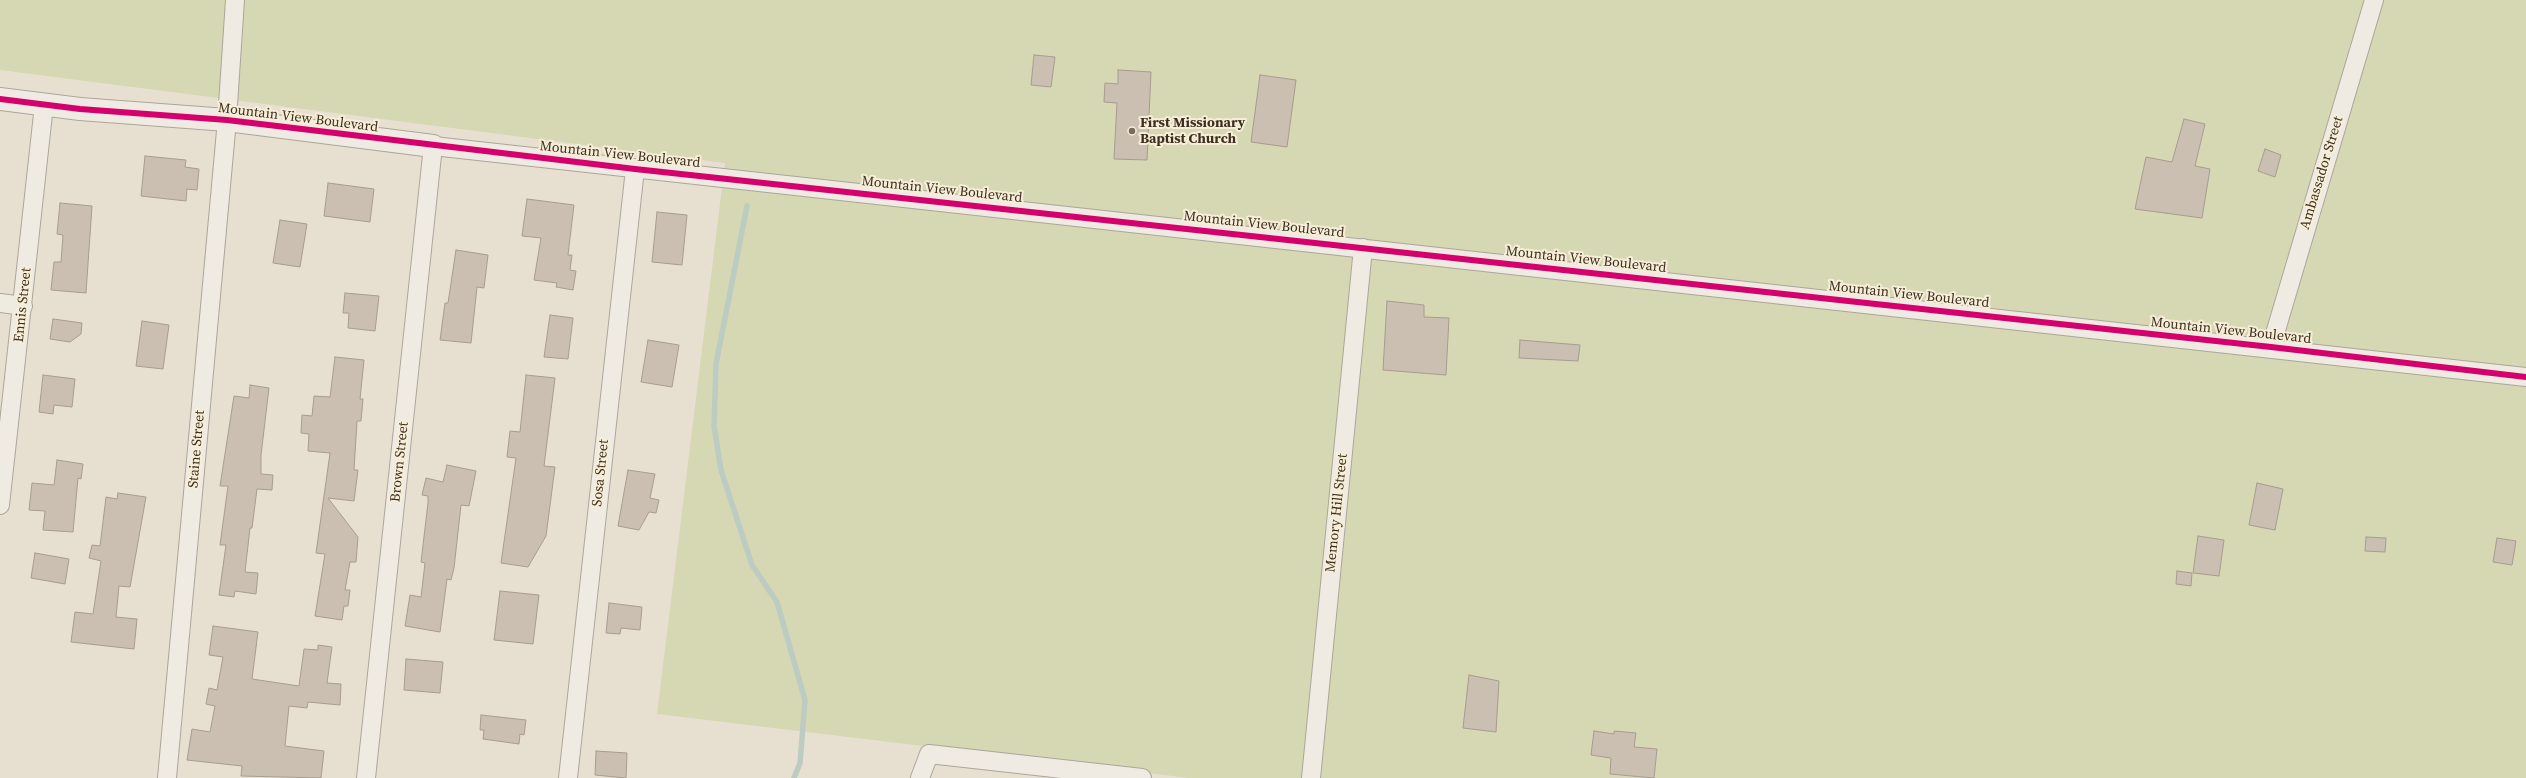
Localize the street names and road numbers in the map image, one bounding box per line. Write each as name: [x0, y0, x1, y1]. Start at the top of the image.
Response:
street label: Mountain View Boulevard: [217, 100, 379, 136]
street label: Ambassador Street: [2297, 114, 2347, 232]
street label: Mountain View Boulevard: [539, 138, 701, 172]
street label: Mountain View Boulevard: [861, 173, 1023, 207]
street label: Mountain View Boulevard: [1183, 208, 1345, 242]
street label: Mountain View Boulevard: [1505, 243, 1667, 277]
street label: Ennis Street: [11, 267, 35, 343]
street label: Mountain View Boulevard: [1828, 278, 1990, 312]
street label: Mountain View Boulevard: [2150, 314, 2312, 348]
street label: Staine Street: [185, 409, 209, 489]
street label: Brown Street: [387, 421, 413, 503]
street label: Sosa Street: [589, 439, 613, 507]
street label: Memory Hill Street: [1322, 453, 1352, 573]

